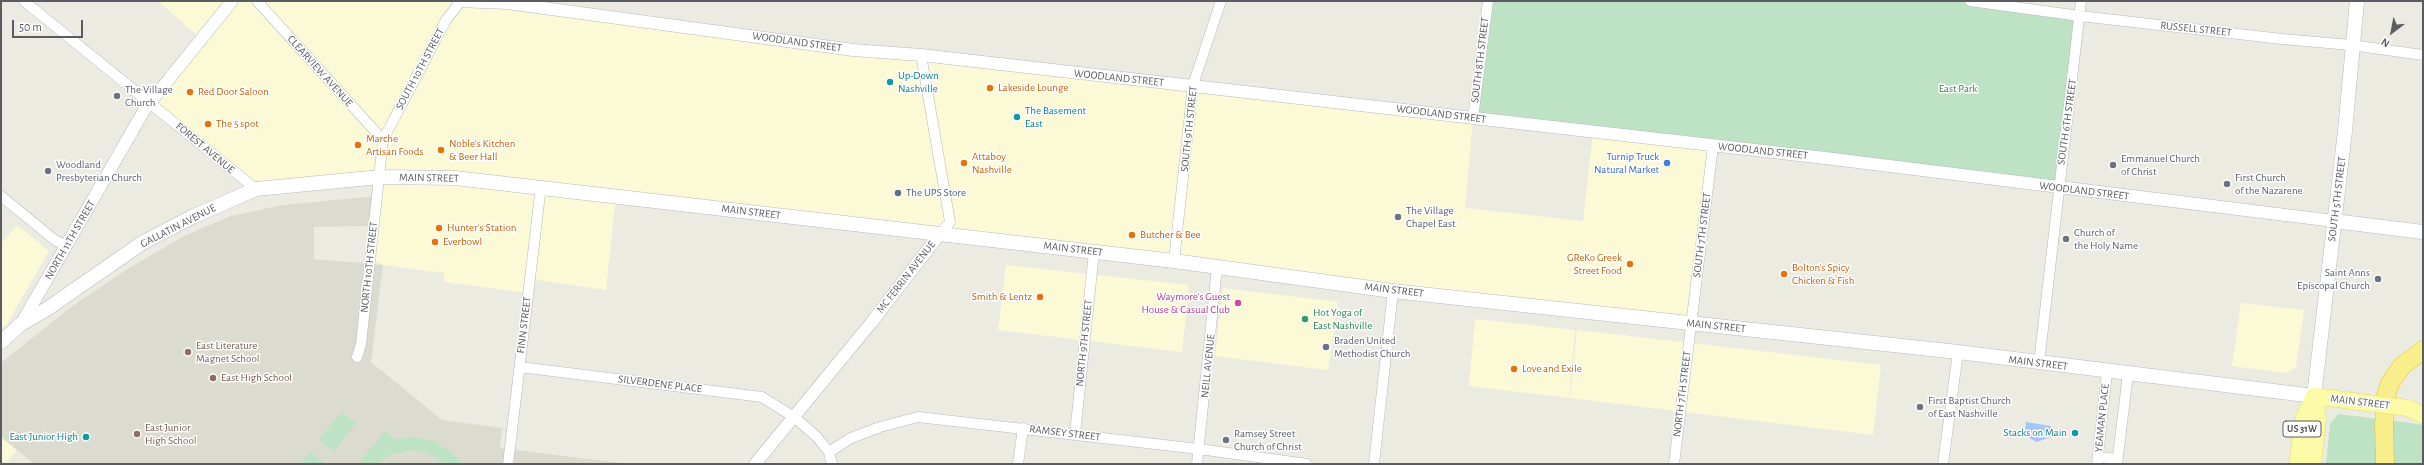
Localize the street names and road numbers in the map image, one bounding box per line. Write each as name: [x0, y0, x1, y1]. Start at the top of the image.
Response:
street label: SOUTH 8TH STREET: [1468, 16, 1492, 104]
street label: RUSSELL STREET: [2160, 19, 2232, 39]
street label: SOUTH 10TH STREET: [393, 26, 447, 112]
street label: WOODLAND STREET: [751, 29, 843, 55]
street label: CLEARVIEW AVENUE: [285, 33, 355, 109]
street label: WOODLAND STREET: [1073, 67, 1165, 89]
street label: SOUTH 6TH STREET: [2054, 78, 2080, 166]
street label: SOUTH 9TH STREET: [1178, 85, 1200, 173]
street label: WOODLAND STREET: [1395, 102, 1487, 126]
street label: FOREST AVENUE: [173, 120, 237, 176]
street label: WOODLAND STREET: [1717, 140, 1809, 162]
street label: SOUTH 5TH STREET: [2325, 156, 2349, 242]
street label: MAIN STREET: [399, 171, 459, 185]
street label: WOODLAND STREET: [2038, 179, 2130, 203]
street label: SOUTH 7TH STREET: [1690, 192, 1714, 278]
street label: NORTH 11TH STREET: [42, 198, 98, 282]
street label: GALLATIN AVENUE: [138, 201, 218, 251]
street label: MAIN STREET: [721, 202, 781, 222]
street label: NORTH 10TH STREET: [358, 221, 380, 313]
street label: MC FERRIN AVENUE: [874, 238, 938, 316]
street label: MAIN STREET: [1043, 239, 1103, 259]
street label: MAIN STREET: [1364, 280, 1424, 300]
street label: FINN STREET: [514, 296, 534, 354]
street label: NORTH 9TH STREET: [1073, 299, 1095, 387]
street label: MAIN STREET: [1686, 316, 1746, 336]
street label: NEILL AVENUE: [1198, 333, 1218, 399]
street label: NORTH 7TH STREET: [1670, 350, 1694, 438]
street label: MAIN STREET: [2008, 353, 2068, 373]
street label: SILVERDENE PLACE: [617, 372, 703, 396]
street label: YEAMAN PLACE: [2092, 383, 2112, 453]
street label: MAIN STREET: [2330, 392, 2390, 412]
road number: US 31W: [2283, 421, 2321, 437]
street label: RAMSEY STREET: [1029, 422, 1101, 444]

